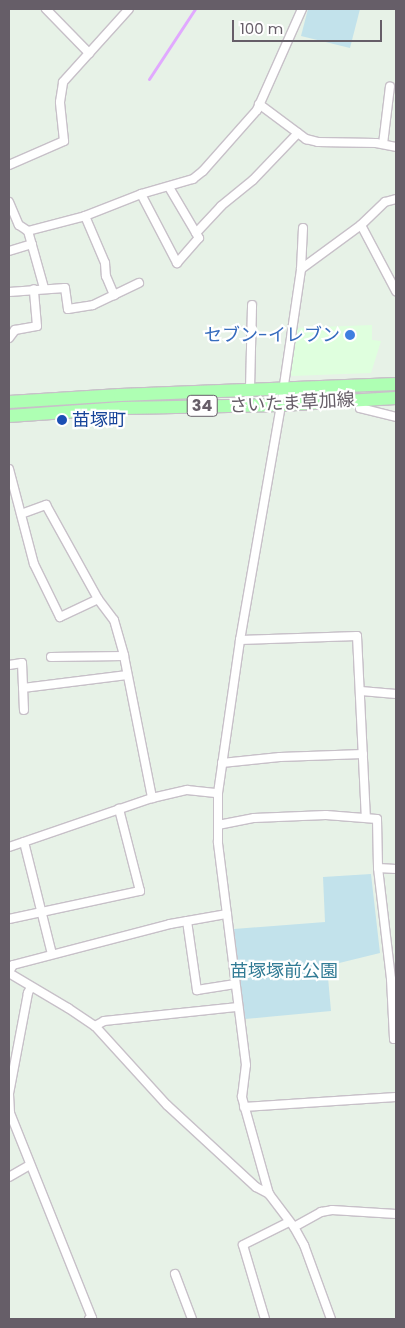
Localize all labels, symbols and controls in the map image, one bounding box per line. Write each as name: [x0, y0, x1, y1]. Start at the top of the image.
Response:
scale bar: [235, 10, 385, 42]
text: 100 m: [240, 18, 283, 39]
place label: セブン-イレブン: [204, 324, 340, 346]
marker: セブン-イレブン: [344, 329, 356, 341]
street label: さいたま草加線: [229, 389, 355, 417]
road number: 34: [186, 392, 218, 420]
place label: 苗塚町: [72, 409, 126, 431]
marker: 苗塚町: [56, 414, 68, 426]
park label: 苗塚塚前公園: [230, 960, 338, 982]

